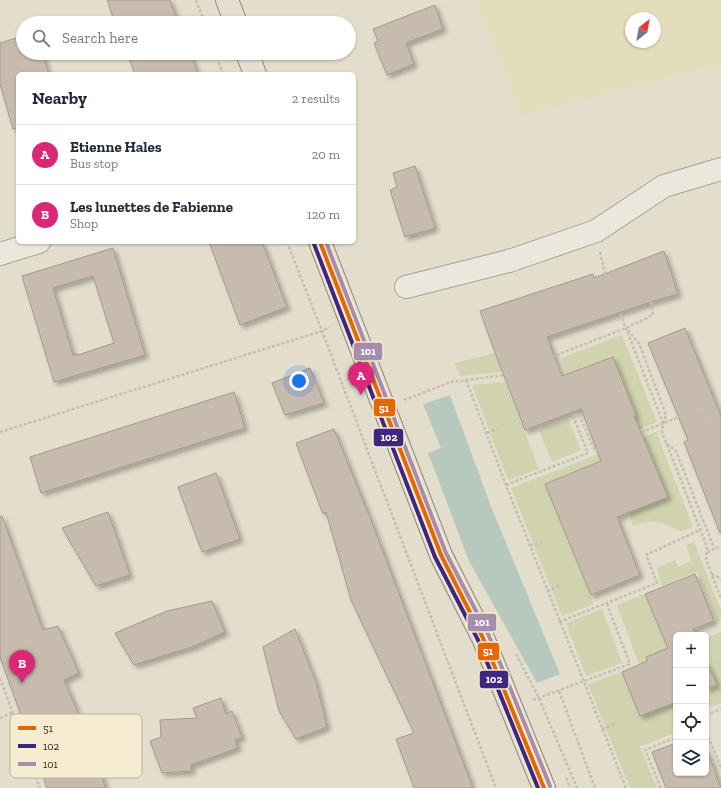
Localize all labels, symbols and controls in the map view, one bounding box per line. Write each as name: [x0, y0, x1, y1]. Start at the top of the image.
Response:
north arrow: [625, 12, 661, 48]
search box: [16, 16, 356, 60]
icon: search: [30, 27, 52, 49]
text: Search here: [62, 29, 138, 47]
text: Nearby: [32, 88, 87, 108]
text: 2 results: [292, 91, 340, 106]
text: Etienne Hales: [70, 138, 162, 156]
text: A: [41, 147, 49, 162]
text: 20 m: [312, 147, 340, 162]
text: Bus stop: [70, 156, 118, 171]
text: Les lunettes de Fabienne: [70, 198, 233, 216]
text: B: [41, 207, 49, 222]
text: 120 m: [307, 207, 340, 222]
text: Shop: [70, 216, 98, 231]
line badge: 101: [353, 342, 383, 361]
text: 101: [360, 345, 376, 358]
pin: A: [348, 362, 374, 395]
your location: [289, 371, 309, 391]
line badge: 51: [373, 398, 396, 417]
text: 51: [379, 402, 390, 415]
line badge: 102: [373, 428, 404, 447]
text: 102: [381, 431, 397, 444]
line badge: 101: [467, 613, 497, 632]
text: 101: [474, 616, 490, 629]
map controls: [673, 632, 709, 776]
button: +: [673, 632, 709, 668]
line badge: 51: [477, 642, 500, 661]
text: 51: [483, 645, 494, 658]
pin: B: [9, 650, 35, 683]
button: −: [673, 668, 709, 704]
line badge: 102: [479, 670, 509, 689]
text: 102: [486, 673, 502, 686]
button: locate: [673, 704, 709, 740]
legend: [10, 714, 142, 778]
text: 51: [43, 722, 54, 735]
text: 102: [43, 740, 60, 753]
button: layers: [673, 740, 709, 776]
text: 101: [43, 758, 59, 771]

